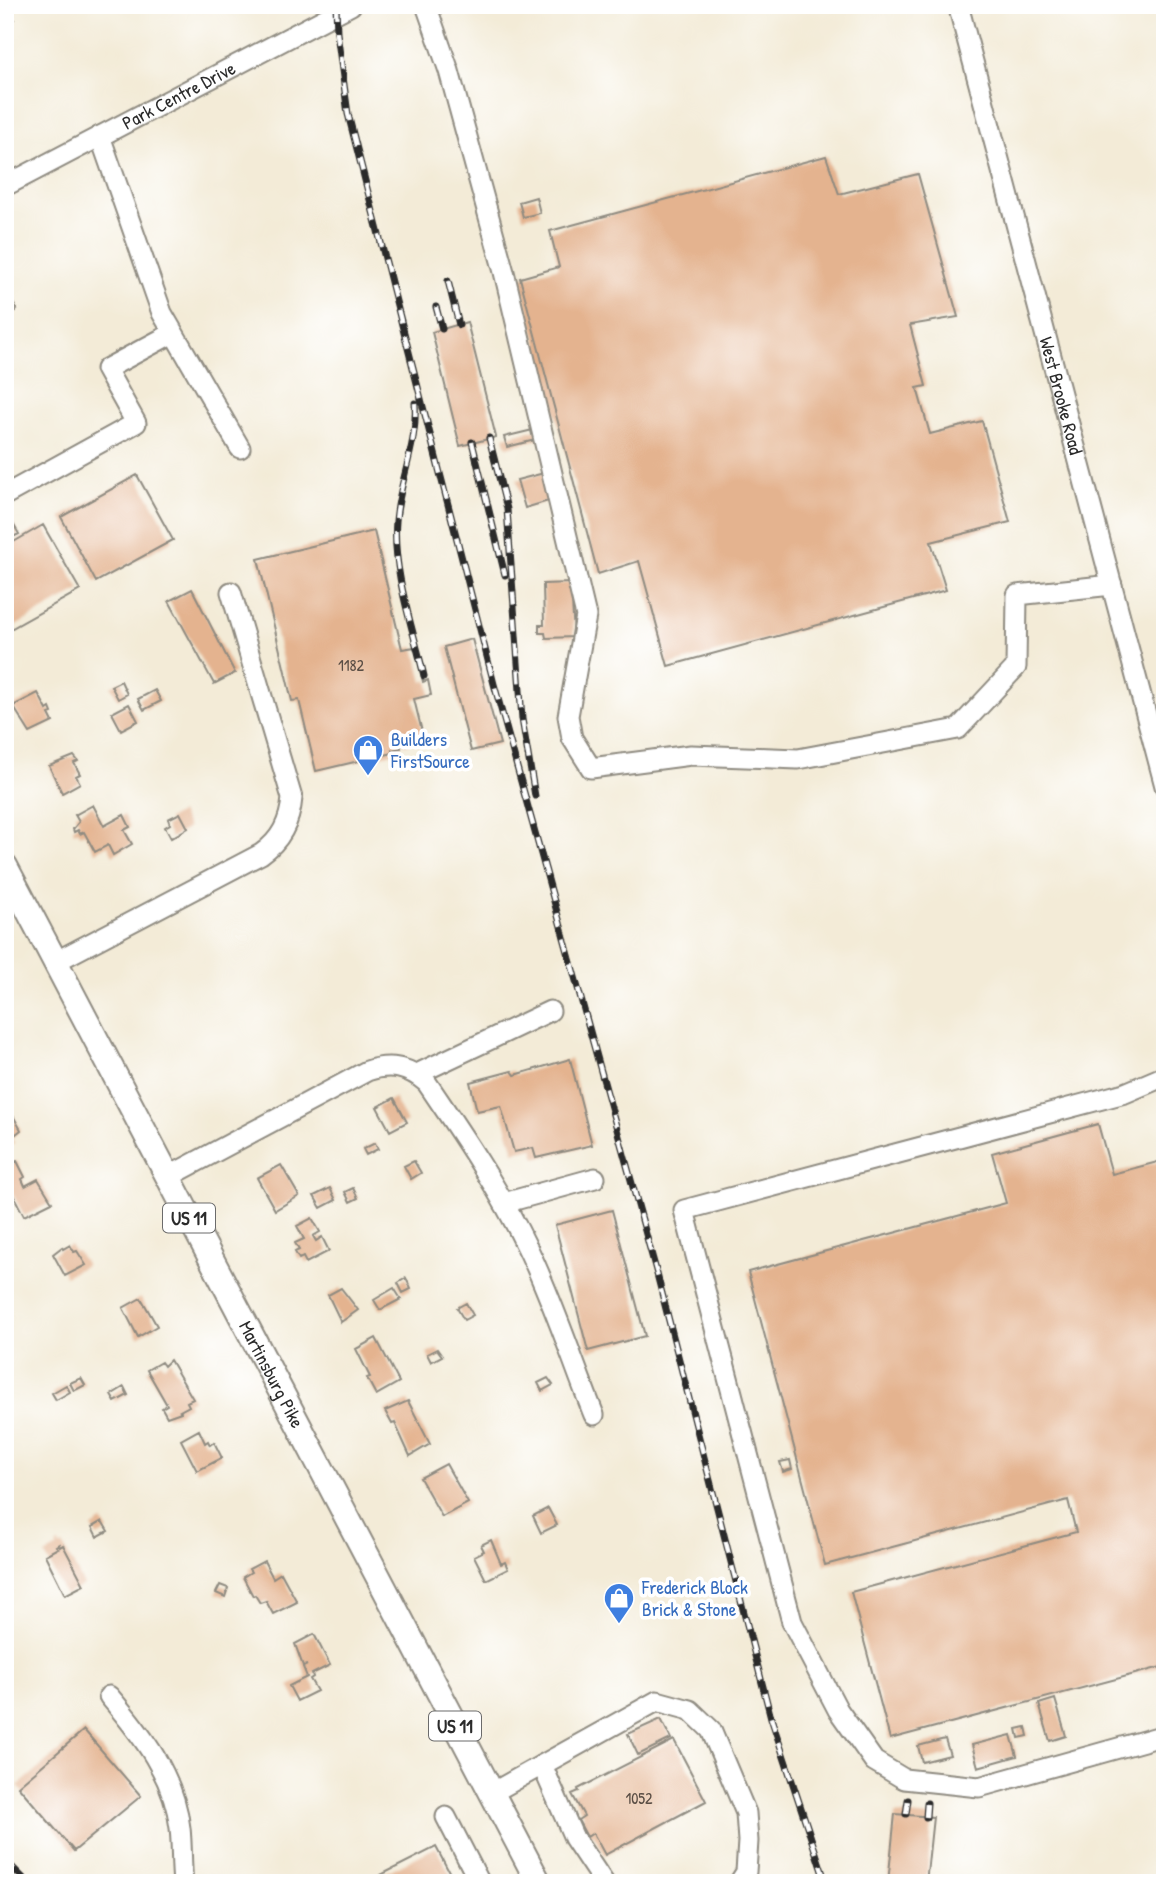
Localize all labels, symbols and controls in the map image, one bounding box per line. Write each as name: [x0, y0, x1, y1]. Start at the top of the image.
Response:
street label: Park Centre Drive: [118, 55, 240, 135]
street label: West Brooke Road: [1033, 334, 1090, 458]
house number: 1182: [338, 654, 365, 676]
place label: Builders FirstSource: [390, 726, 470, 774]
shop icon: Builders FirstSource: [351, 733, 385, 777]
road number: US 11: [163, 1204, 215, 1232]
street label: Martinsburg Pike: [233, 1316, 311, 1433]
place label: Frederick Block Brick & Stone: [641, 1574, 748, 1622]
shop icon: Frederick Block Brick & Stone: [602, 1581, 636, 1625]
road number: US 11: [429, 1712, 481, 1741]
house number: 1052: [625, 1787, 653, 1809]

